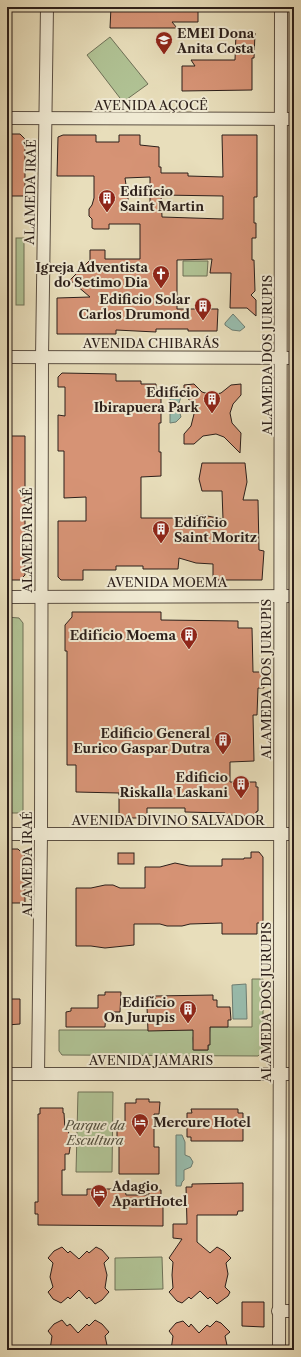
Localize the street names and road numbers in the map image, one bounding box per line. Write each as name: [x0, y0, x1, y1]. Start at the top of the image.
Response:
street label: AVENIDA AÇOCÊ: [93, 97, 208, 113]
street label: ALAMEDA IRAÉ: [21, 139, 39, 246]
street label: ALAMEDA DOS JURUPIS: [259, 275, 275, 436]
street label: AVENIDA CHIBARÁS: [82, 335, 220, 351]
street label: ALAMEDA IRAÉ: [19, 487, 35, 594]
street label: AVENIDA MOEMA: [106, 574, 228, 590]
street label: ALAMEDA DOS JURUPIS: [258, 599, 274, 760]
street label: ALAMEDA IRAÉ: [19, 811, 35, 918]
street label: AVENIDA DIVINO SALVADOR: [70, 812, 266, 828]
street label: ALAMEDA DOS JURUPIS: [258, 922, 274, 1083]
street label: AVENIDA JAMARIS: [88, 1052, 213, 1068]

